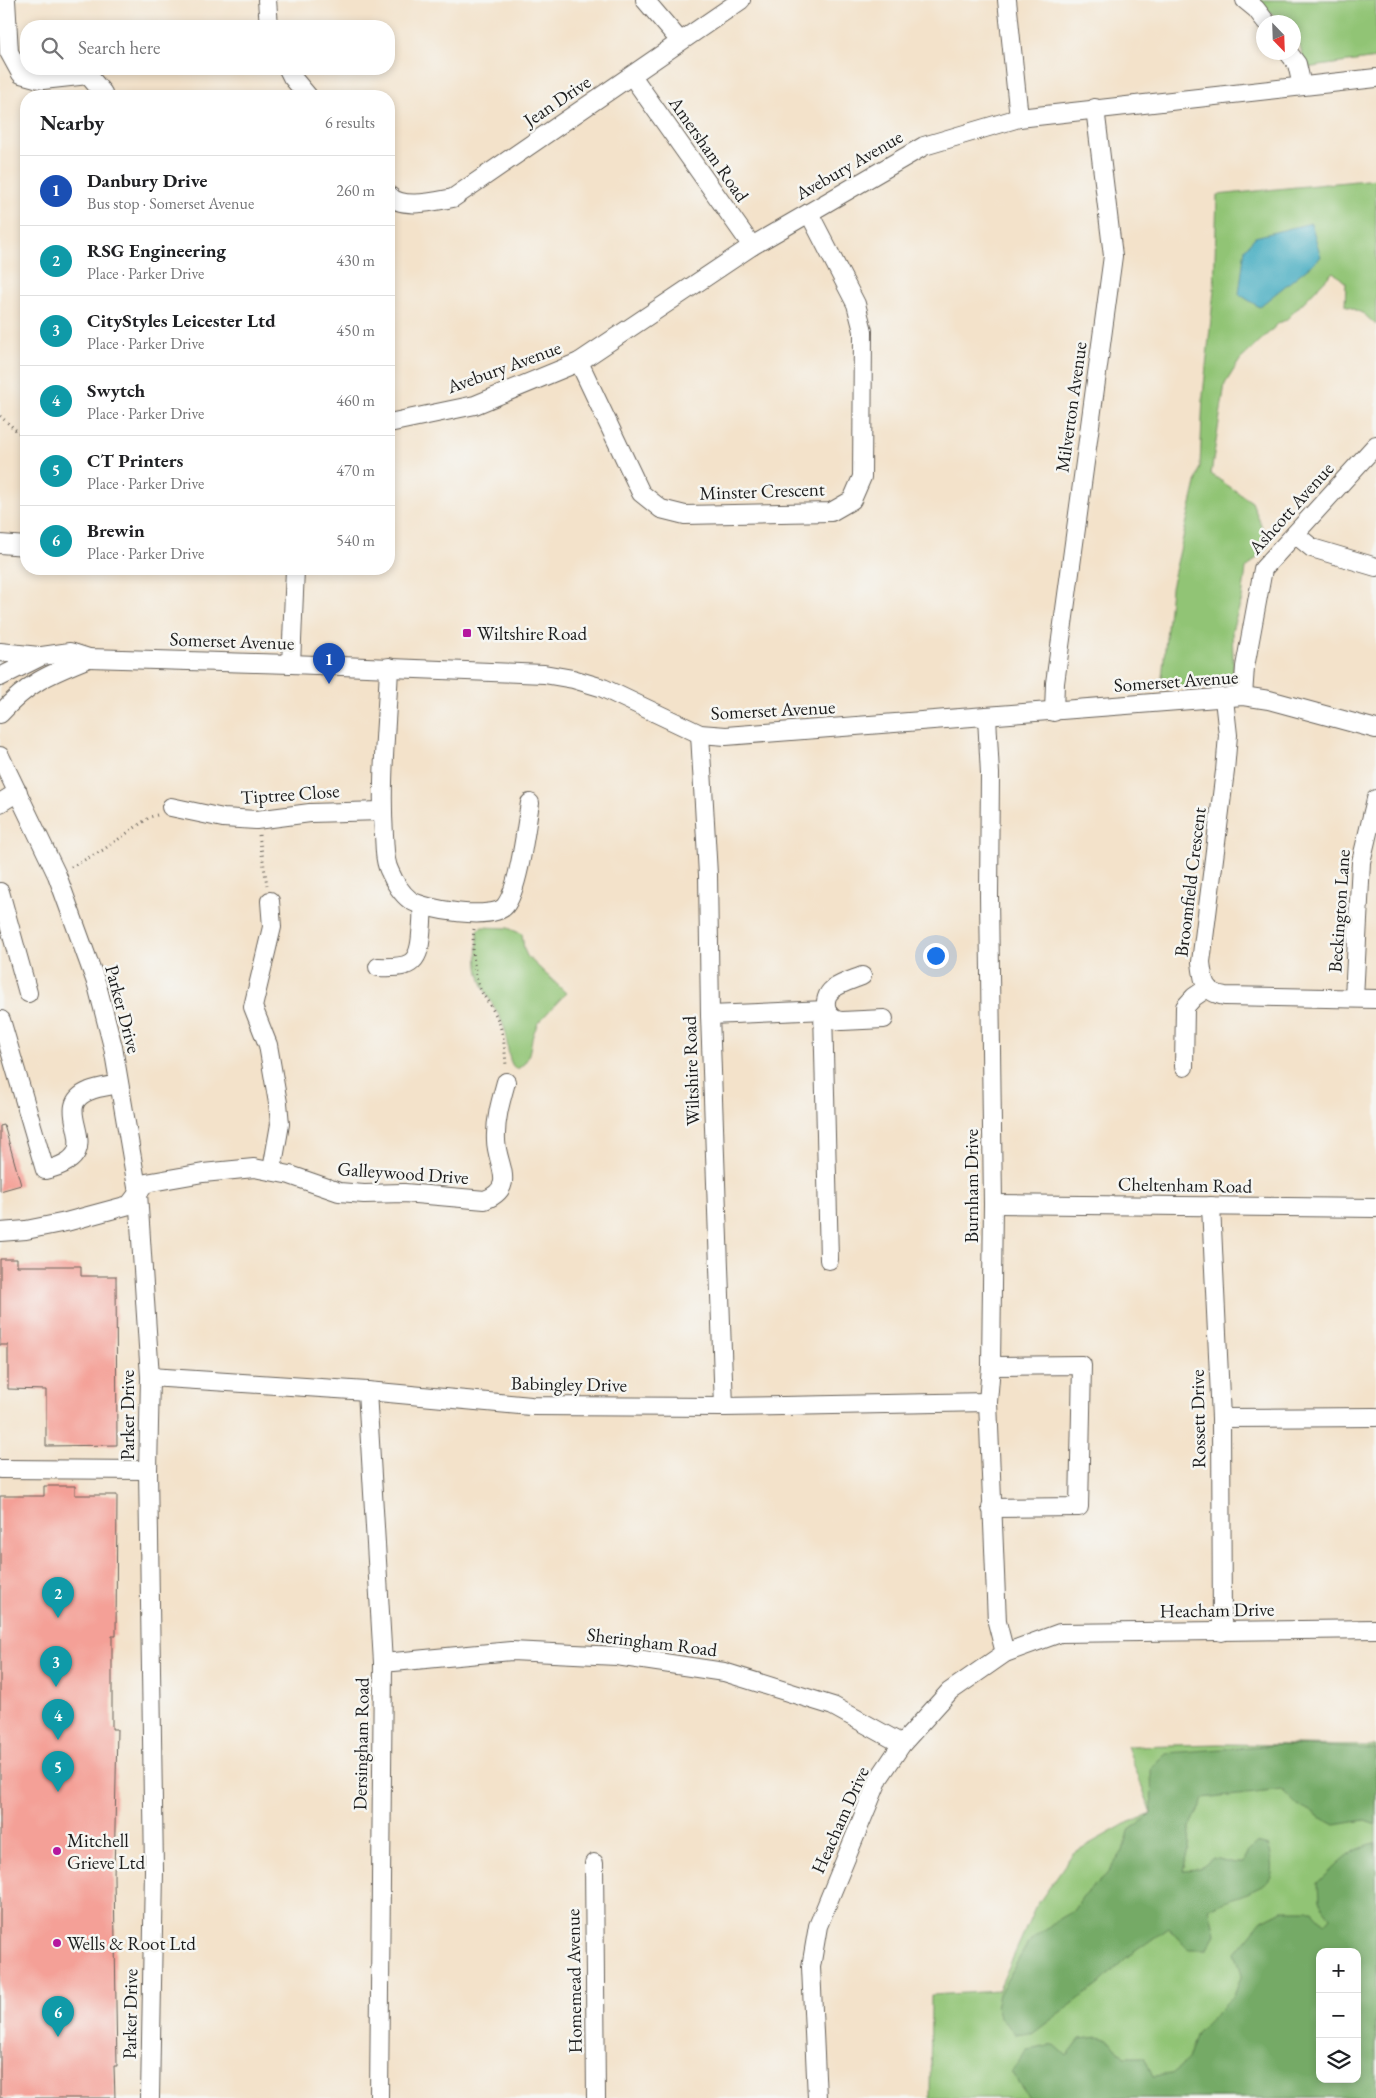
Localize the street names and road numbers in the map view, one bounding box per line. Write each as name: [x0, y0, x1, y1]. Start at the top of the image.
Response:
street label: Jean Drive: [517, 69, 595, 134]
street label: Amersham Road: [663, 90, 755, 207]
street label: Avebury Avenue: [790, 124, 907, 206]
street label: Avebury Avenue: [442, 335, 565, 400]
street label: Milverton Avenue: [1049, 340, 1093, 474]
street label: Ashcott Avenue: [1242, 456, 1339, 560]
street label: Minster Crescent: [699, 476, 825, 506]
street label: Somerset Avenue: [169, 626, 295, 656]
street label: Somerset Avenue: [1113, 664, 1239, 698]
street label: Somerset Avenue: [710, 694, 836, 726]
street label: Tiptree Close: [240, 778, 340, 810]
street label: Broomfield Crescent: [1168, 806, 1212, 958]
street label: Beckington Lane: [1322, 849, 1356, 973]
street label: Parker Drive: [99, 962, 147, 1056]
street label: Wiltshire Road: [677, 1015, 705, 1126]
street label: Burnham Drive: [959, 1129, 984, 1243]
street label: Galleywood Drive: [336, 1156, 470, 1190]
street label: Cheltenham Road: [1118, 1171, 1253, 1199]
street label: Rossett Drive: [1185, 1369, 1211, 1469]
street label: Parker Drive: [115, 1370, 140, 1460]
street label: Babingley Drive: [511, 1370, 627, 1398]
street label: Heacham Drive: [1159, 1597, 1275, 1623]
street label: Sheringham Road: [585, 1622, 719, 1662]
street label: Dersingham Road: [347, 1677, 375, 1811]
street label: Heacham Drive: [805, 1763, 875, 1877]
street label: Homemead Avenue: [560, 1908, 588, 2054]
street label: Parker Drive: [117, 1969, 143, 2059]

